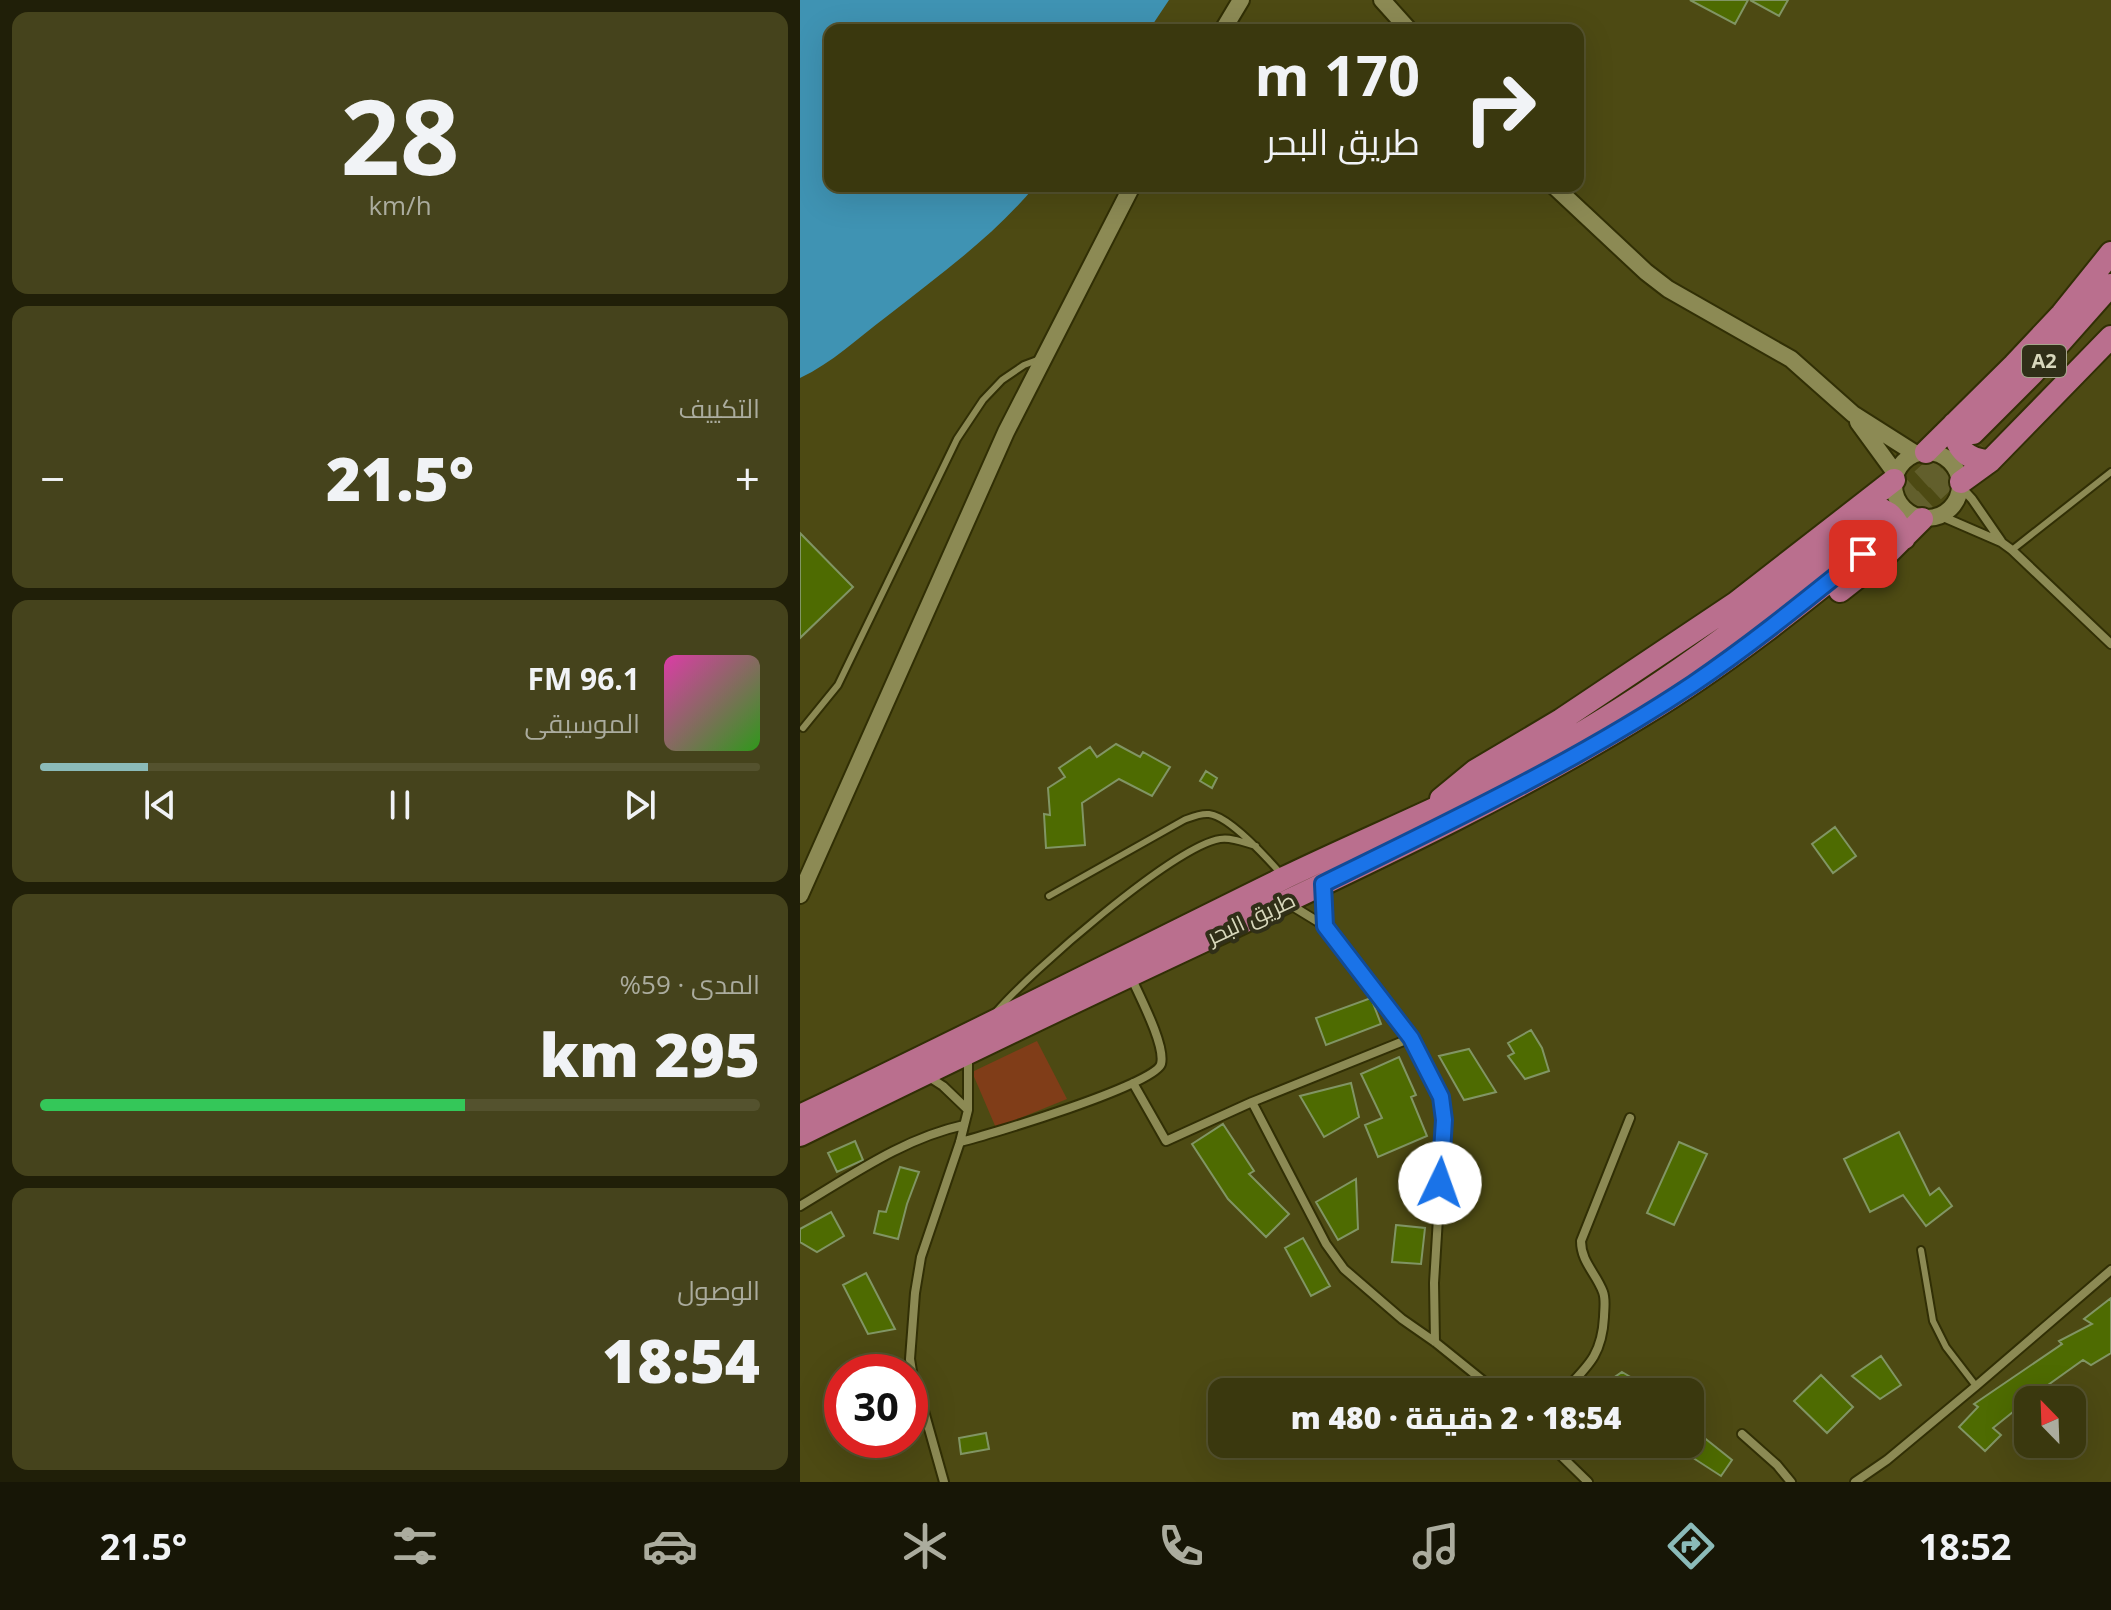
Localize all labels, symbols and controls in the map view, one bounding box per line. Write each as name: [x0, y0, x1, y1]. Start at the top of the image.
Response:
text: 170 m: [1254, 36, 1420, 112]
icon: right: [1448, 56, 1552, 160]
text: 28: [341, 64, 459, 205]
text: طريق البحر: [1266, 117, 1420, 166]
text: km/h: [368, 187, 432, 223]
road number: A2: [2022, 345, 2066, 377]
text: التكييف: [678, 390, 760, 426]
text: 21.5°: [326, 437, 474, 519]
text: −: [40, 448, 65, 508]
text: +: [735, 448, 760, 508]
pin: [1829, 520, 1897, 588]
icon: arrive: [1841, 532, 1885, 576]
text: 96.1 FM: [527, 658, 640, 699]
text: الموسيقى: [525, 705, 640, 741]
icon: previous: [138, 783, 182, 827]
icon: pause: [378, 783, 422, 827]
icon: next: [618, 783, 662, 827]
street label: طريق البحر: [1200, 884, 1300, 951]
text: المدى · 59%: [620, 966, 760, 1002]
text: 295 km: [539, 1013, 760, 1095]
position arrow: [1398, 1141, 1482, 1225]
text: الوصول: [677, 1272, 760, 1308]
text: 18:54: [602, 1319, 760, 1401]
speed limit sign: 30: [824, 1354, 928, 1458]
north arrow: [2014, 1386, 2086, 1458]
map controls: [2014, 1386, 2086, 1458]
text: 18:54 · 2 دقيقة · 480 m: [1291, 1397, 1621, 1438]
icon: filters: [387, 1518, 443, 1574]
icon: car: [642, 1518, 698, 1574]
icon: climate: [897, 1518, 953, 1574]
icon: phone: [1153, 1518, 1209, 1574]
icon: music: [1408, 1518, 1464, 1574]
icon: directions: [1663, 1518, 1719, 1574]
text: 21.5°: [100, 1522, 187, 1571]
text: 18:52: [1919, 1522, 2011, 1571]

